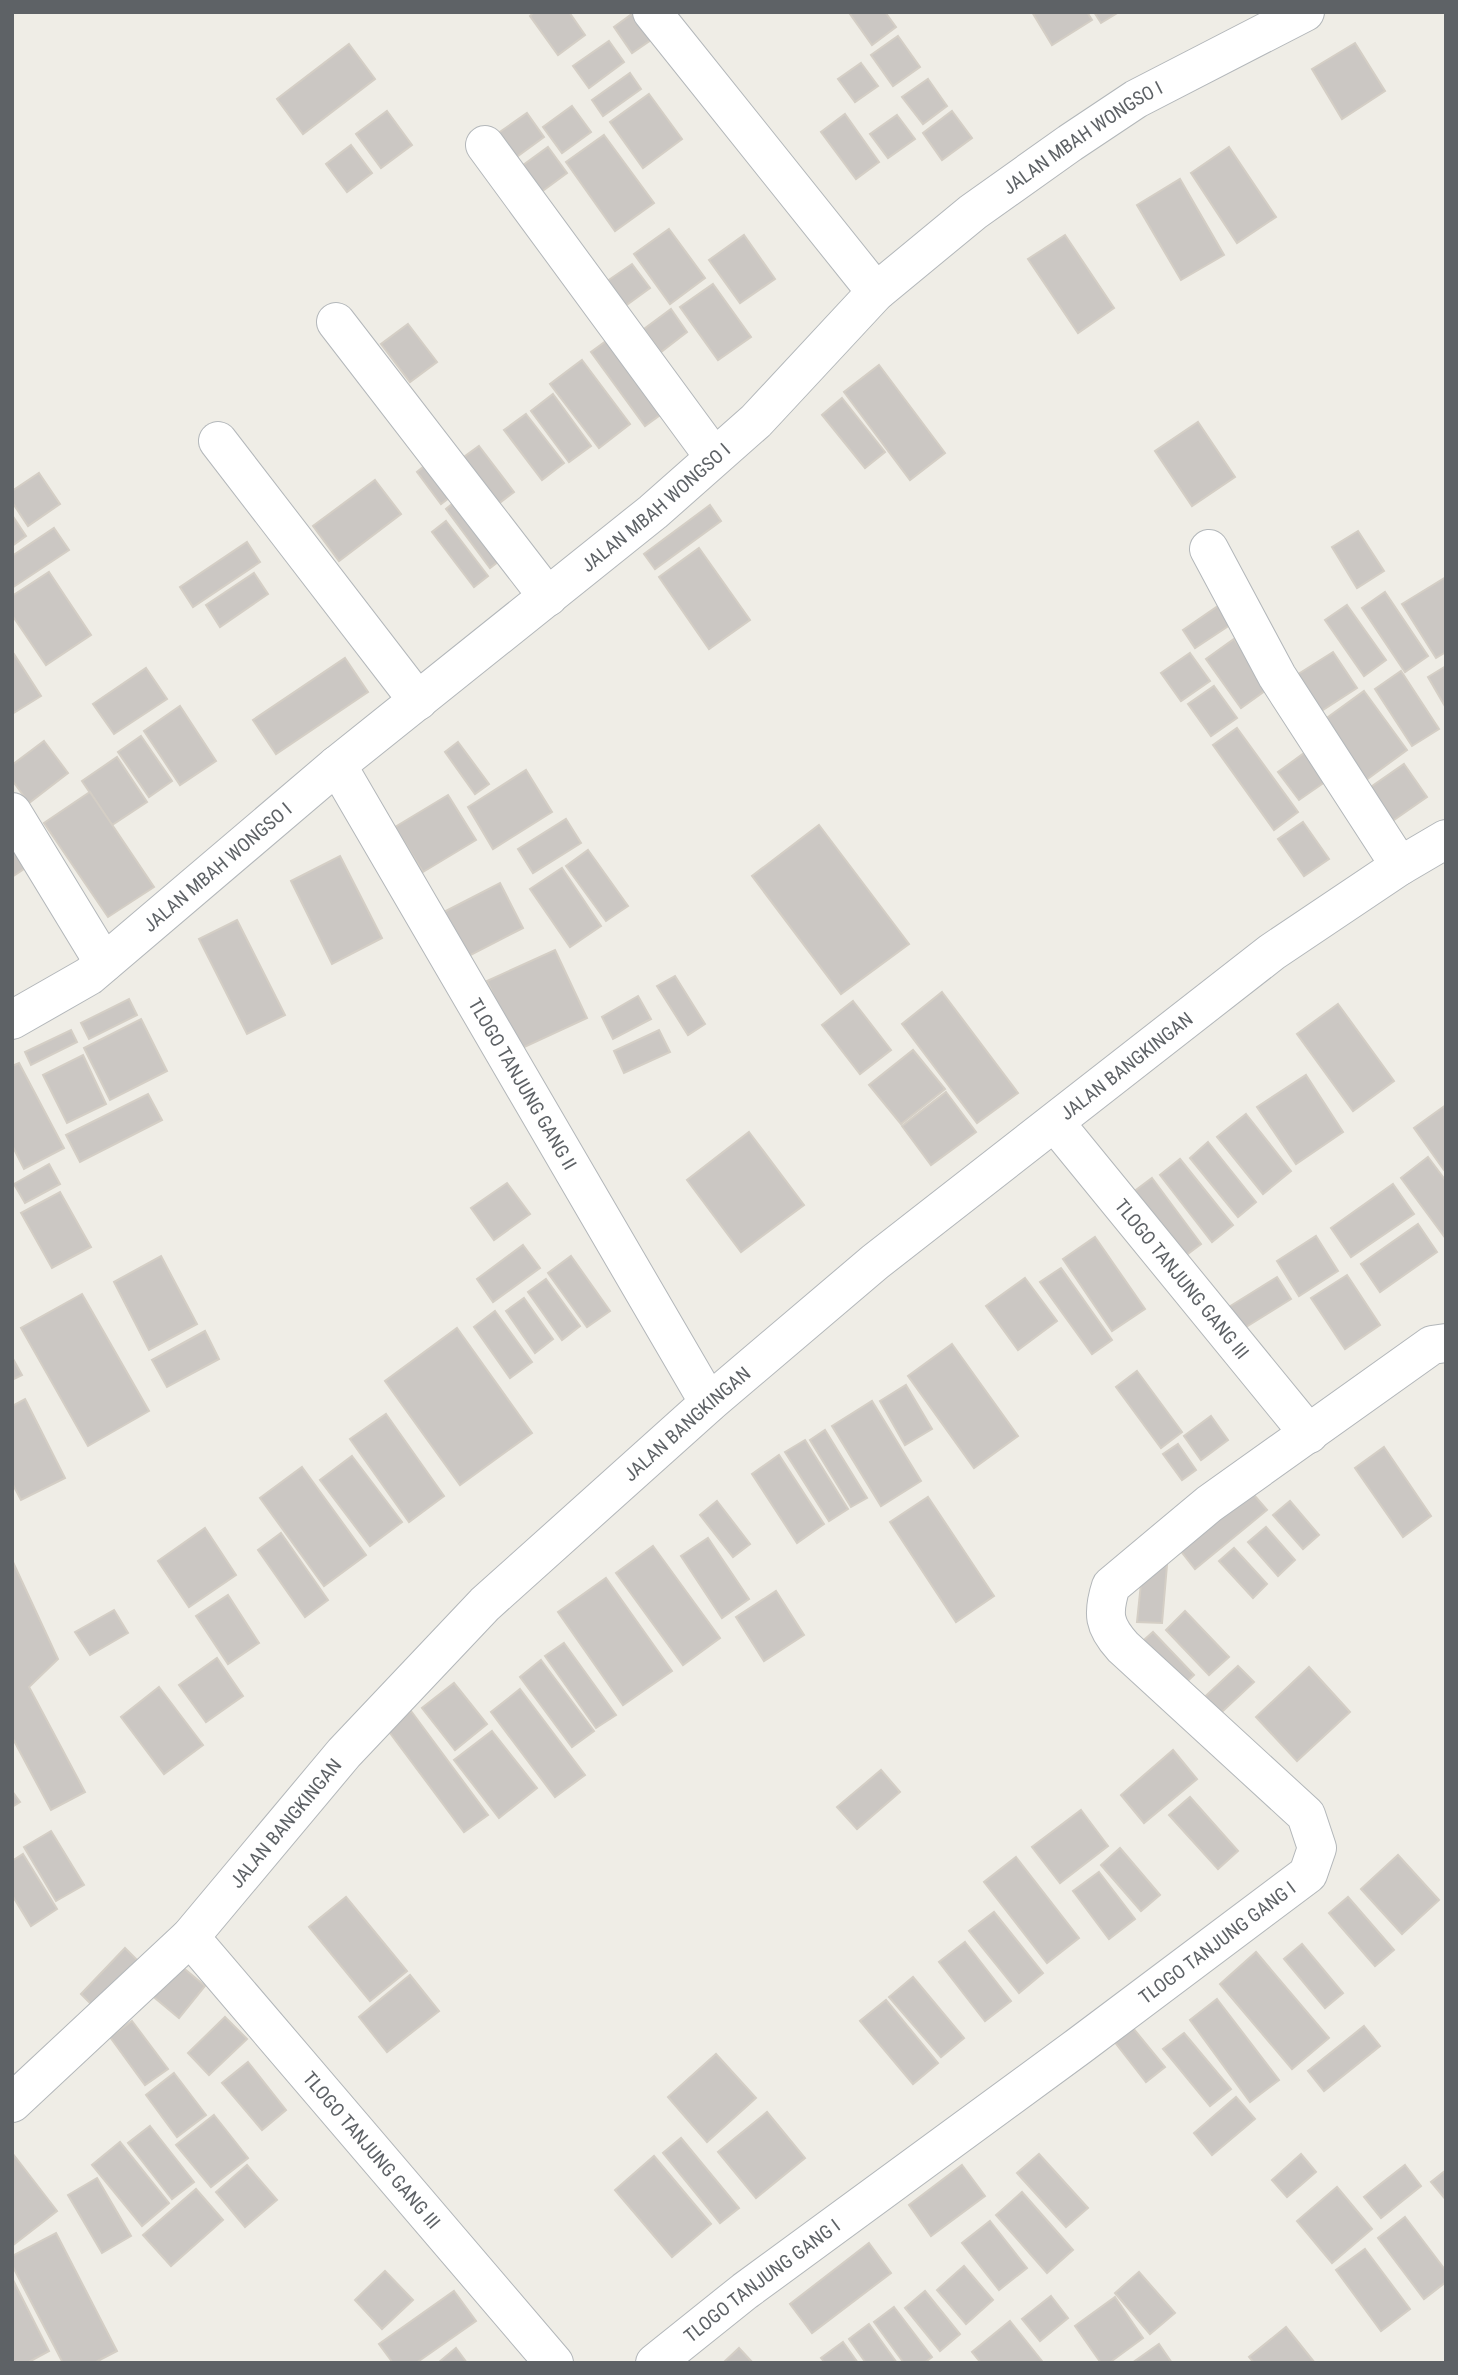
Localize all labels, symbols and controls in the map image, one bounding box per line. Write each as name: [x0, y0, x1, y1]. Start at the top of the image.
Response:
street label: JALAN MBAH WONGSO I: [998, 76, 1166, 199]
street label: JALAN MBAH WONGSO I: [577, 438, 735, 577]
street label: JALAN MBAH WONGSO I: [139, 798, 296, 937]
street label: TLOGO TANJUNG GANG II: [463, 994, 581, 1174]
street label: JALAN BANGKINGAN: [1056, 1007, 1197, 1125]
street label: TLOGO TANJUNG GANG III: [1110, 1194, 1254, 1363]
street label: JALAN BANGKINGAN: [619, 1362, 755, 1486]
street label: JALAN BANGKINGAN: [225, 1754, 346, 1893]
street label: TLOGO TANJUNG GANG I: [1134, 1877, 1300, 2009]
street label: TLOGO TANJUNG GANG III: [298, 2067, 445, 2233]
street label: TLOGO TANJUNG GANG I: [679, 2214, 845, 2347]

